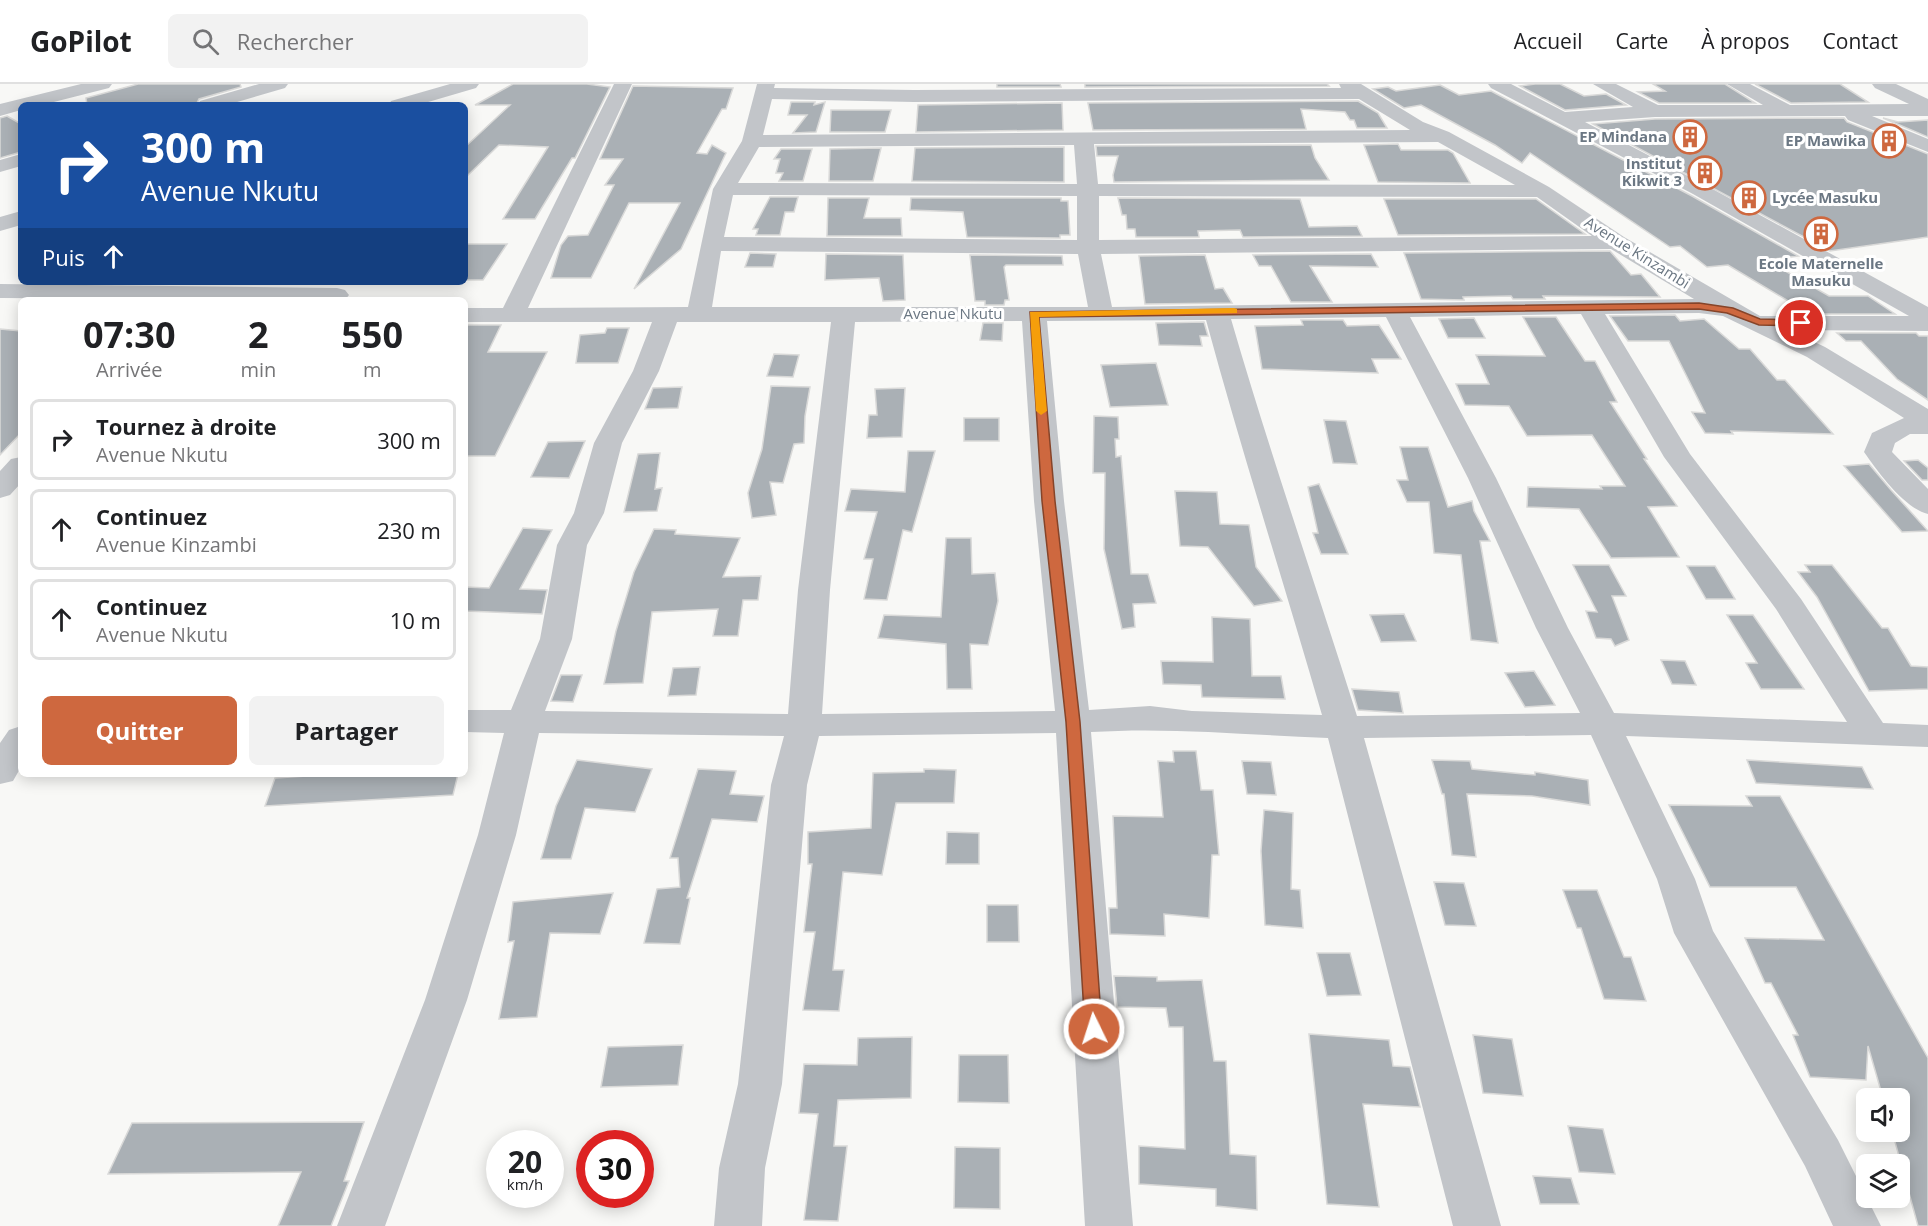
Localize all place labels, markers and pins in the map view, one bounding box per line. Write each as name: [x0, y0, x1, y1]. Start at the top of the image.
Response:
building icon: EP Mindana: [1672, 119, 1708, 155]
building icon: EP Mawika: [1871, 123, 1907, 159]
place label: EP Mindana: [1579, 126, 1667, 146]
place label: EP Mawika: [1785, 130, 1866, 150]
place label: Institut Kikwit 3: [1622, 153, 1682, 190]
building icon: Institut Kikwit 3: [1687, 155, 1723, 191]
building icon: Lycée Masuku: [1731, 180, 1767, 216]
place label: Lycée Masuku: [1772, 187, 1878, 207]
building icon: Ecole Maternelle Masuku: [1803, 216, 1839, 252]
place label: Ecole Maternelle Masuku: [1759, 253, 1884, 290]
pin: [1775, 297, 1826, 348]

